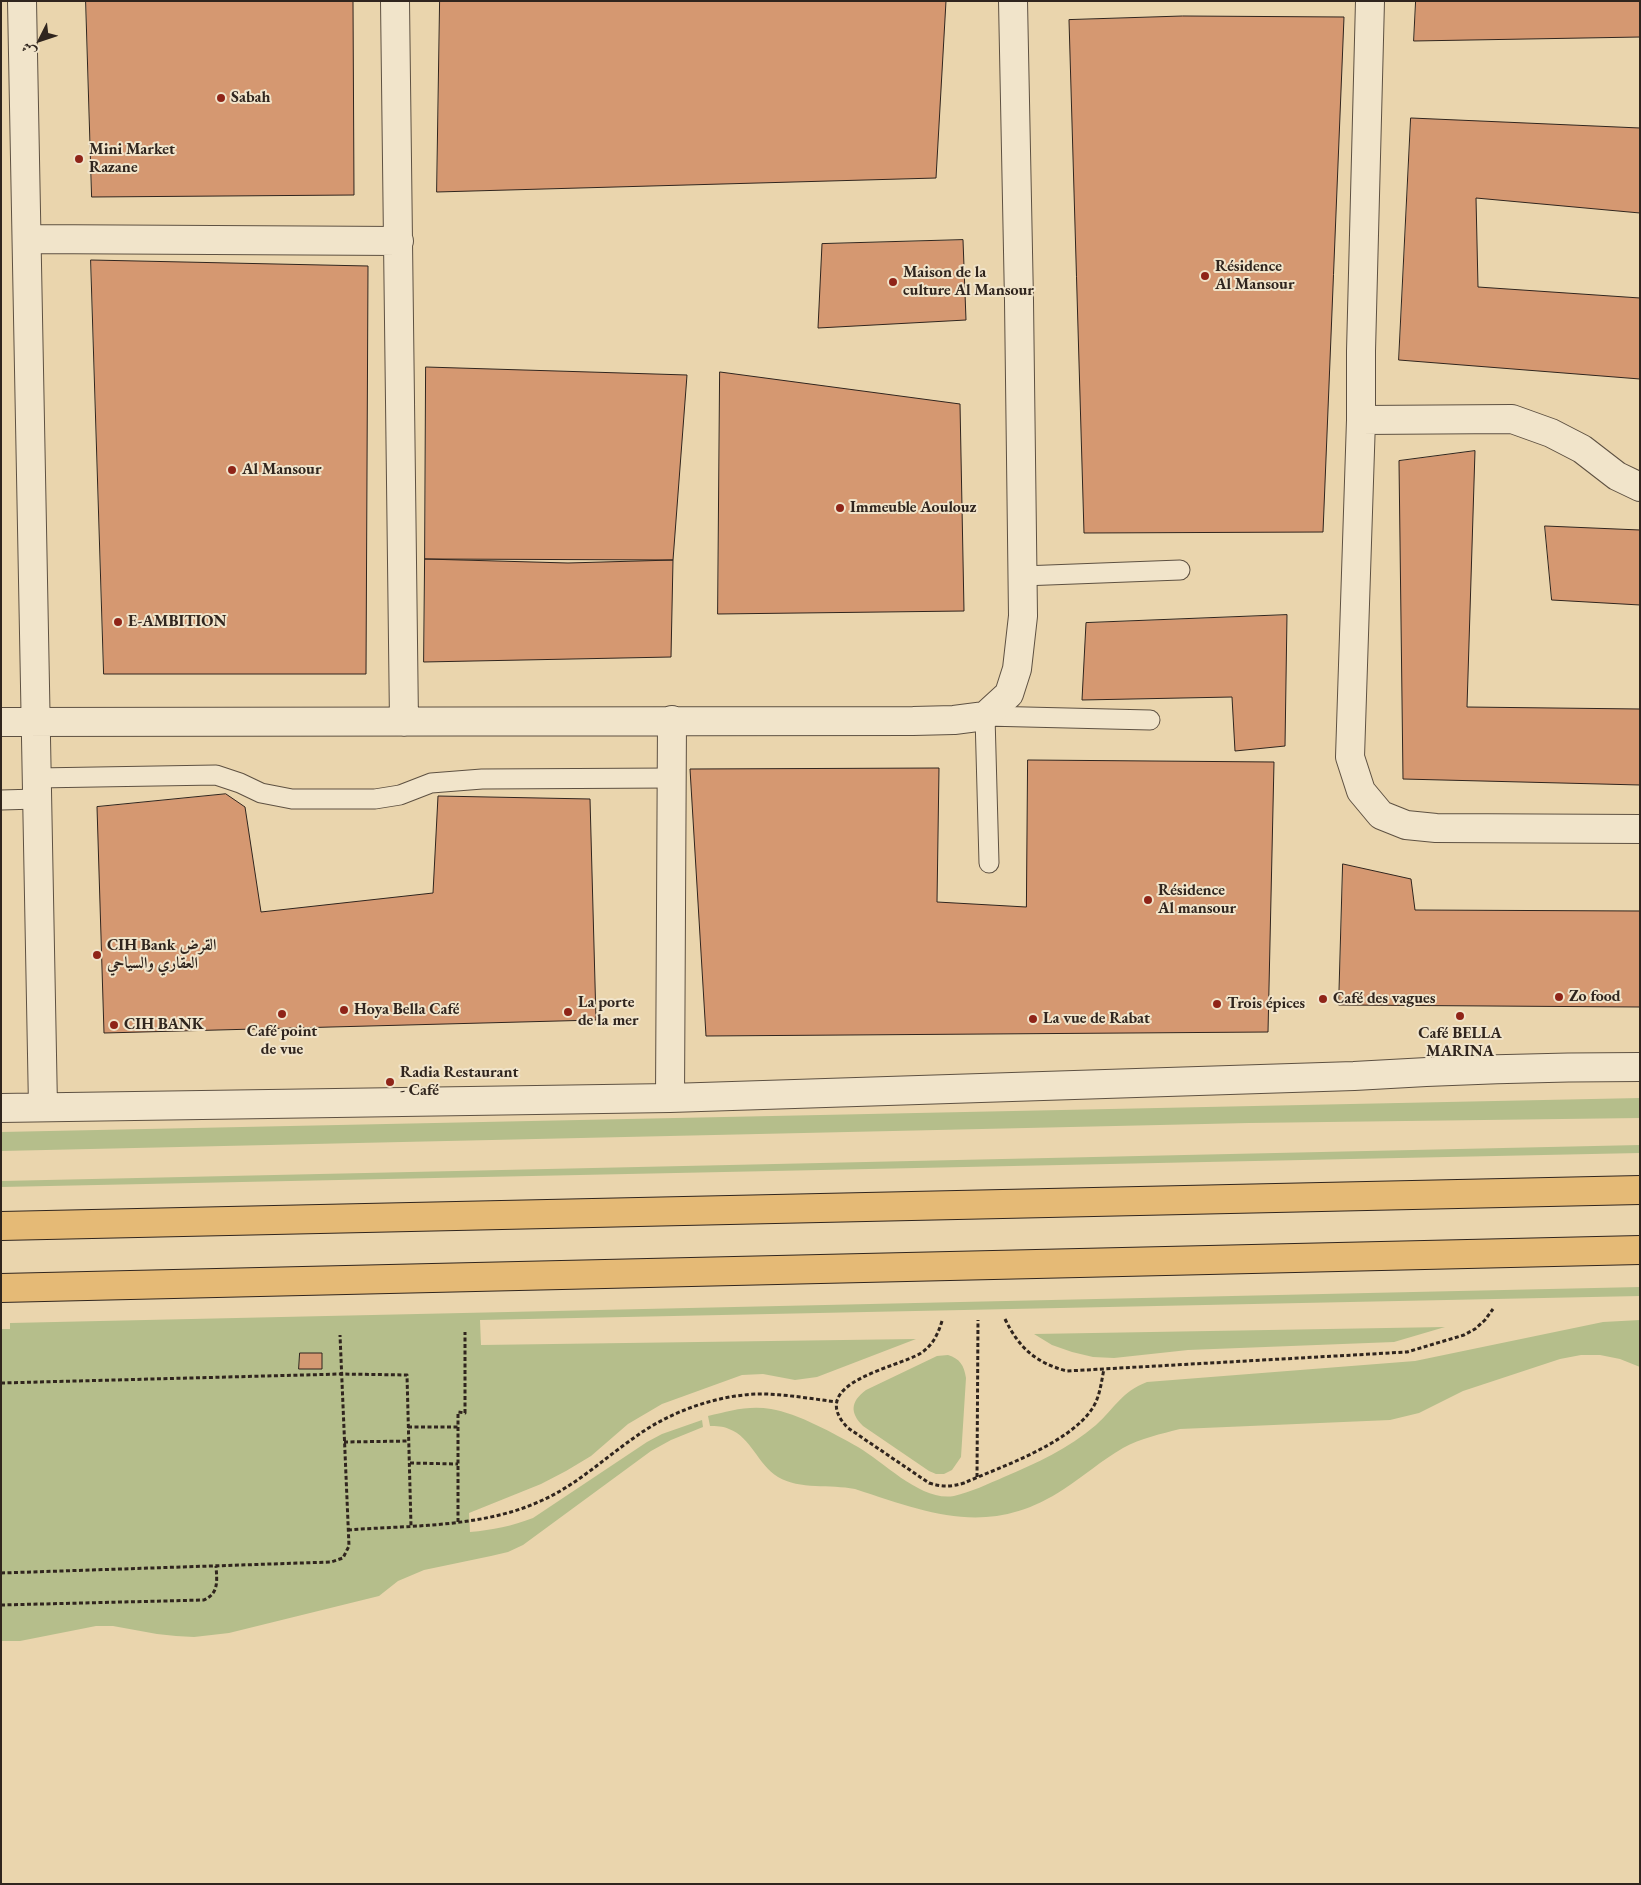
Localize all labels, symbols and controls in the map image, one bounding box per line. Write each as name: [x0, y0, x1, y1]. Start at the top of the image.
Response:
north arrow: [15, 15, 65, 65]
text: ش: [17, 39, 40, 61]
place label: Sabah: [231, 88, 270, 108]
marker: Sabah: [215, 92, 227, 104]
place label: Mini Market Razane: [89, 140, 175, 178]
marker: Mini Market Razane: [73, 153, 85, 165]
place label: Résidence Al Mansour: [1215, 257, 1295, 295]
place label: Maison de la culture Al Mansour: [903, 263, 1034, 301]
marker: Résidence Al Mansour: [1199, 270, 1211, 282]
marker: Maison de la culture Al Mansour: [887, 276, 899, 288]
place label: Al Mansour: [242, 460, 322, 480]
marker: Al Mansour: [226, 464, 238, 476]
place label: Immeuble Aoulouz: [850, 498, 977, 518]
marker: Immeuble Aoulouz: [834, 502, 846, 514]
place label: E-AMBITION: [128, 612, 226, 632]
marker: E-AMBITION: [112, 616, 124, 628]
place label: Résidence Al mansour: [1158, 881, 1236, 919]
marker: Résidence Al mansour: [1142, 894, 1154, 906]
place label: CIH Bank القرض العقاري والسياحي: [107, 936, 217, 974]
marker: CIH Bank القرض العقاري والسياحي: [91, 949, 103, 961]
place label: Zo food: [1569, 987, 1621, 1007]
place label: Café des vagues: [1333, 989, 1435, 1009]
marker: Zo food: [1553, 991, 1565, 1003]
place label: La porte de la mer: [578, 993, 639, 1031]
marker: Café des vagues: [1317, 993, 1329, 1005]
place label: Trois épices: [1227, 994, 1305, 1014]
marker: Trois épices: [1211, 998, 1223, 1010]
place label: Hoya Bella Café: [354, 1000, 460, 1020]
marker: Hoya Bella Café: [338, 1004, 350, 1016]
marker: La porte de la mer: [562, 1006, 574, 1018]
marker: Café point de vue: [276, 1008, 288, 1020]
place label: La vue de Rabat: [1043, 1009, 1150, 1029]
marker: Café BELLA MARINA: [1454, 1010, 1466, 1022]
marker: La vue de Rabat: [1027, 1013, 1039, 1025]
place label: CIH BANK: [124, 1015, 204, 1035]
marker: CIH BANK: [108, 1019, 120, 1031]
place label: Café point de vue: [247, 1022, 317, 1060]
place label: Café BELLA MARINA: [1418, 1024, 1502, 1062]
place label: Radia Restaurant - Café: [400, 1063, 518, 1101]
marker: Radia Restaurant - Café: [384, 1076, 396, 1088]

